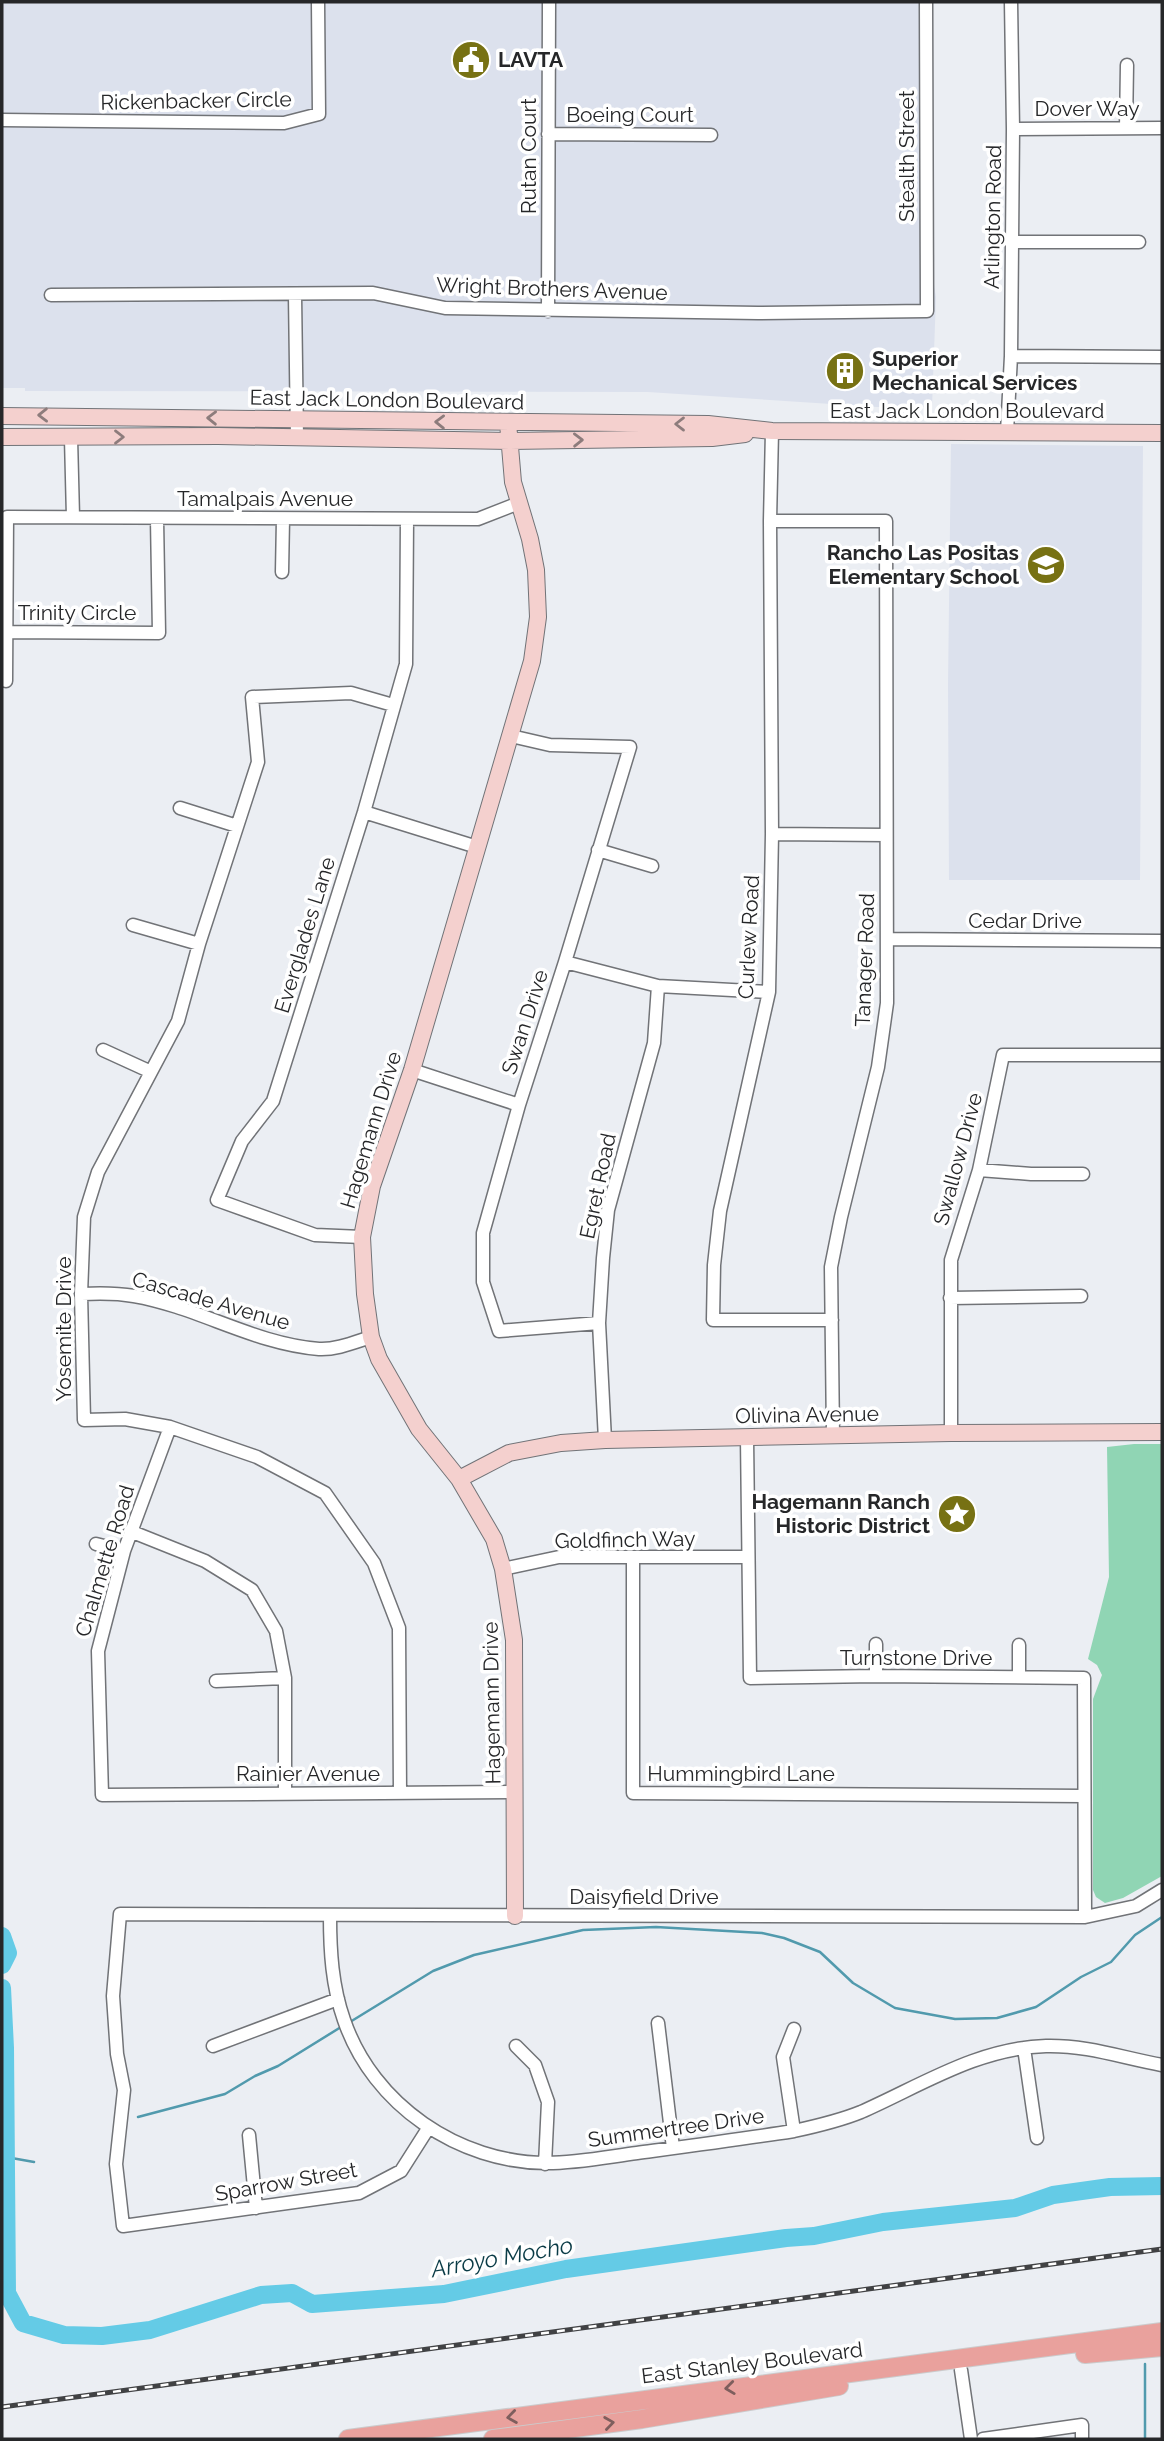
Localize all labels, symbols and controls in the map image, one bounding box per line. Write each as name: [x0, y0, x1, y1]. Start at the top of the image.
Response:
public building icon: LAVTA: [450, 39, 492, 81]
place label: LAVTA: [498, 47, 564, 72]
street label: Rickenbacker Circle: [100, 86, 292, 115]
street label: Stealth Street: [894, 90, 919, 222]
street label: Dover Way: [1034, 96, 1140, 121]
street label: Rutan Court: [516, 98, 541, 214]
street label: Boeing Court: [566, 102, 694, 127]
street label: Arlington Road: [979, 145, 1006, 289]
street label: Wright Brothers Avenue: [436, 272, 668, 305]
place label: Superior Mechanical Services: [872, 346, 1077, 395]
building icon: Superior Mechanical Services: [824, 350, 866, 392]
street label: East Jack London Boulevard: [249, 385, 525, 414]
street label: East Jack London Boulevard: [830, 398, 1104, 423]
one-way arrow: [37, 407, 48, 423]
one-way arrow: [206, 410, 217, 426]
one-way arrow: [434, 414, 444, 430]
one-way arrow: [674, 416, 684, 432]
one-way arrow: [114, 429, 125, 445]
one-way arrow: [573, 433, 584, 448]
street label: Tamalpais Avenue: [177, 486, 353, 511]
place label: Rancho Las Positas Elementary School: [827, 540, 1019, 589]
school or university icon: Rancho Las Positas Elementary School: [1025, 544, 1067, 586]
street label: Trinity Circle: [18, 600, 136, 625]
street label: Everglades Lane: [269, 854, 340, 1016]
street label: Curlew Road: [733, 874, 764, 1000]
street label: Tanager Road: [850, 893, 879, 1027]
street label: Cedar Drive: [968, 908, 1082, 933]
street label: Swan Drive: [496, 966, 553, 1077]
street label: Hagemann Drive: [335, 1048, 406, 1211]
street label: Swallow Drive: [928, 1090, 987, 1228]
street label: Egret Road: [574, 1131, 621, 1241]
street label: Yosemite Drive: [51, 1256, 76, 1402]
street label: Cascade Avenue: [129, 1266, 293, 1335]
street label: Olivina Avenue: [735, 1401, 879, 1428]
street label: Chalmette Road: [70, 1482, 139, 1640]
place label: Hagemann Ranch Historic District: [751, 1489, 930, 1538]
place icon: Hagemann Ranch Historic District: [936, 1493, 978, 1535]
street label: Goldfinch Way: [554, 1526, 696, 1553]
street label: Hagemann Drive: [478, 1621, 505, 1785]
street label: Turnstone Drive: [840, 1645, 992, 1670]
street label: Rainier Avenue: [236, 1761, 380, 1786]
street label: Hummingbird Lane: [647, 1761, 835, 1786]
street label: Daisyfield Drive: [569, 1884, 719, 1909]
street label: Summertree Drive: [586, 2103, 766, 2152]
street label: Sparrow Street: [213, 2157, 359, 2206]
water label: Arroyo Mocho: [427, 2231, 575, 2283]
street label: East Stanley Boulevard: [640, 2337, 864, 2389]
one-way arrow: [724, 2381, 736, 2396]
one-way arrow: [506, 2409, 518, 2424]
one-way arrow: [603, 2416, 615, 2431]

